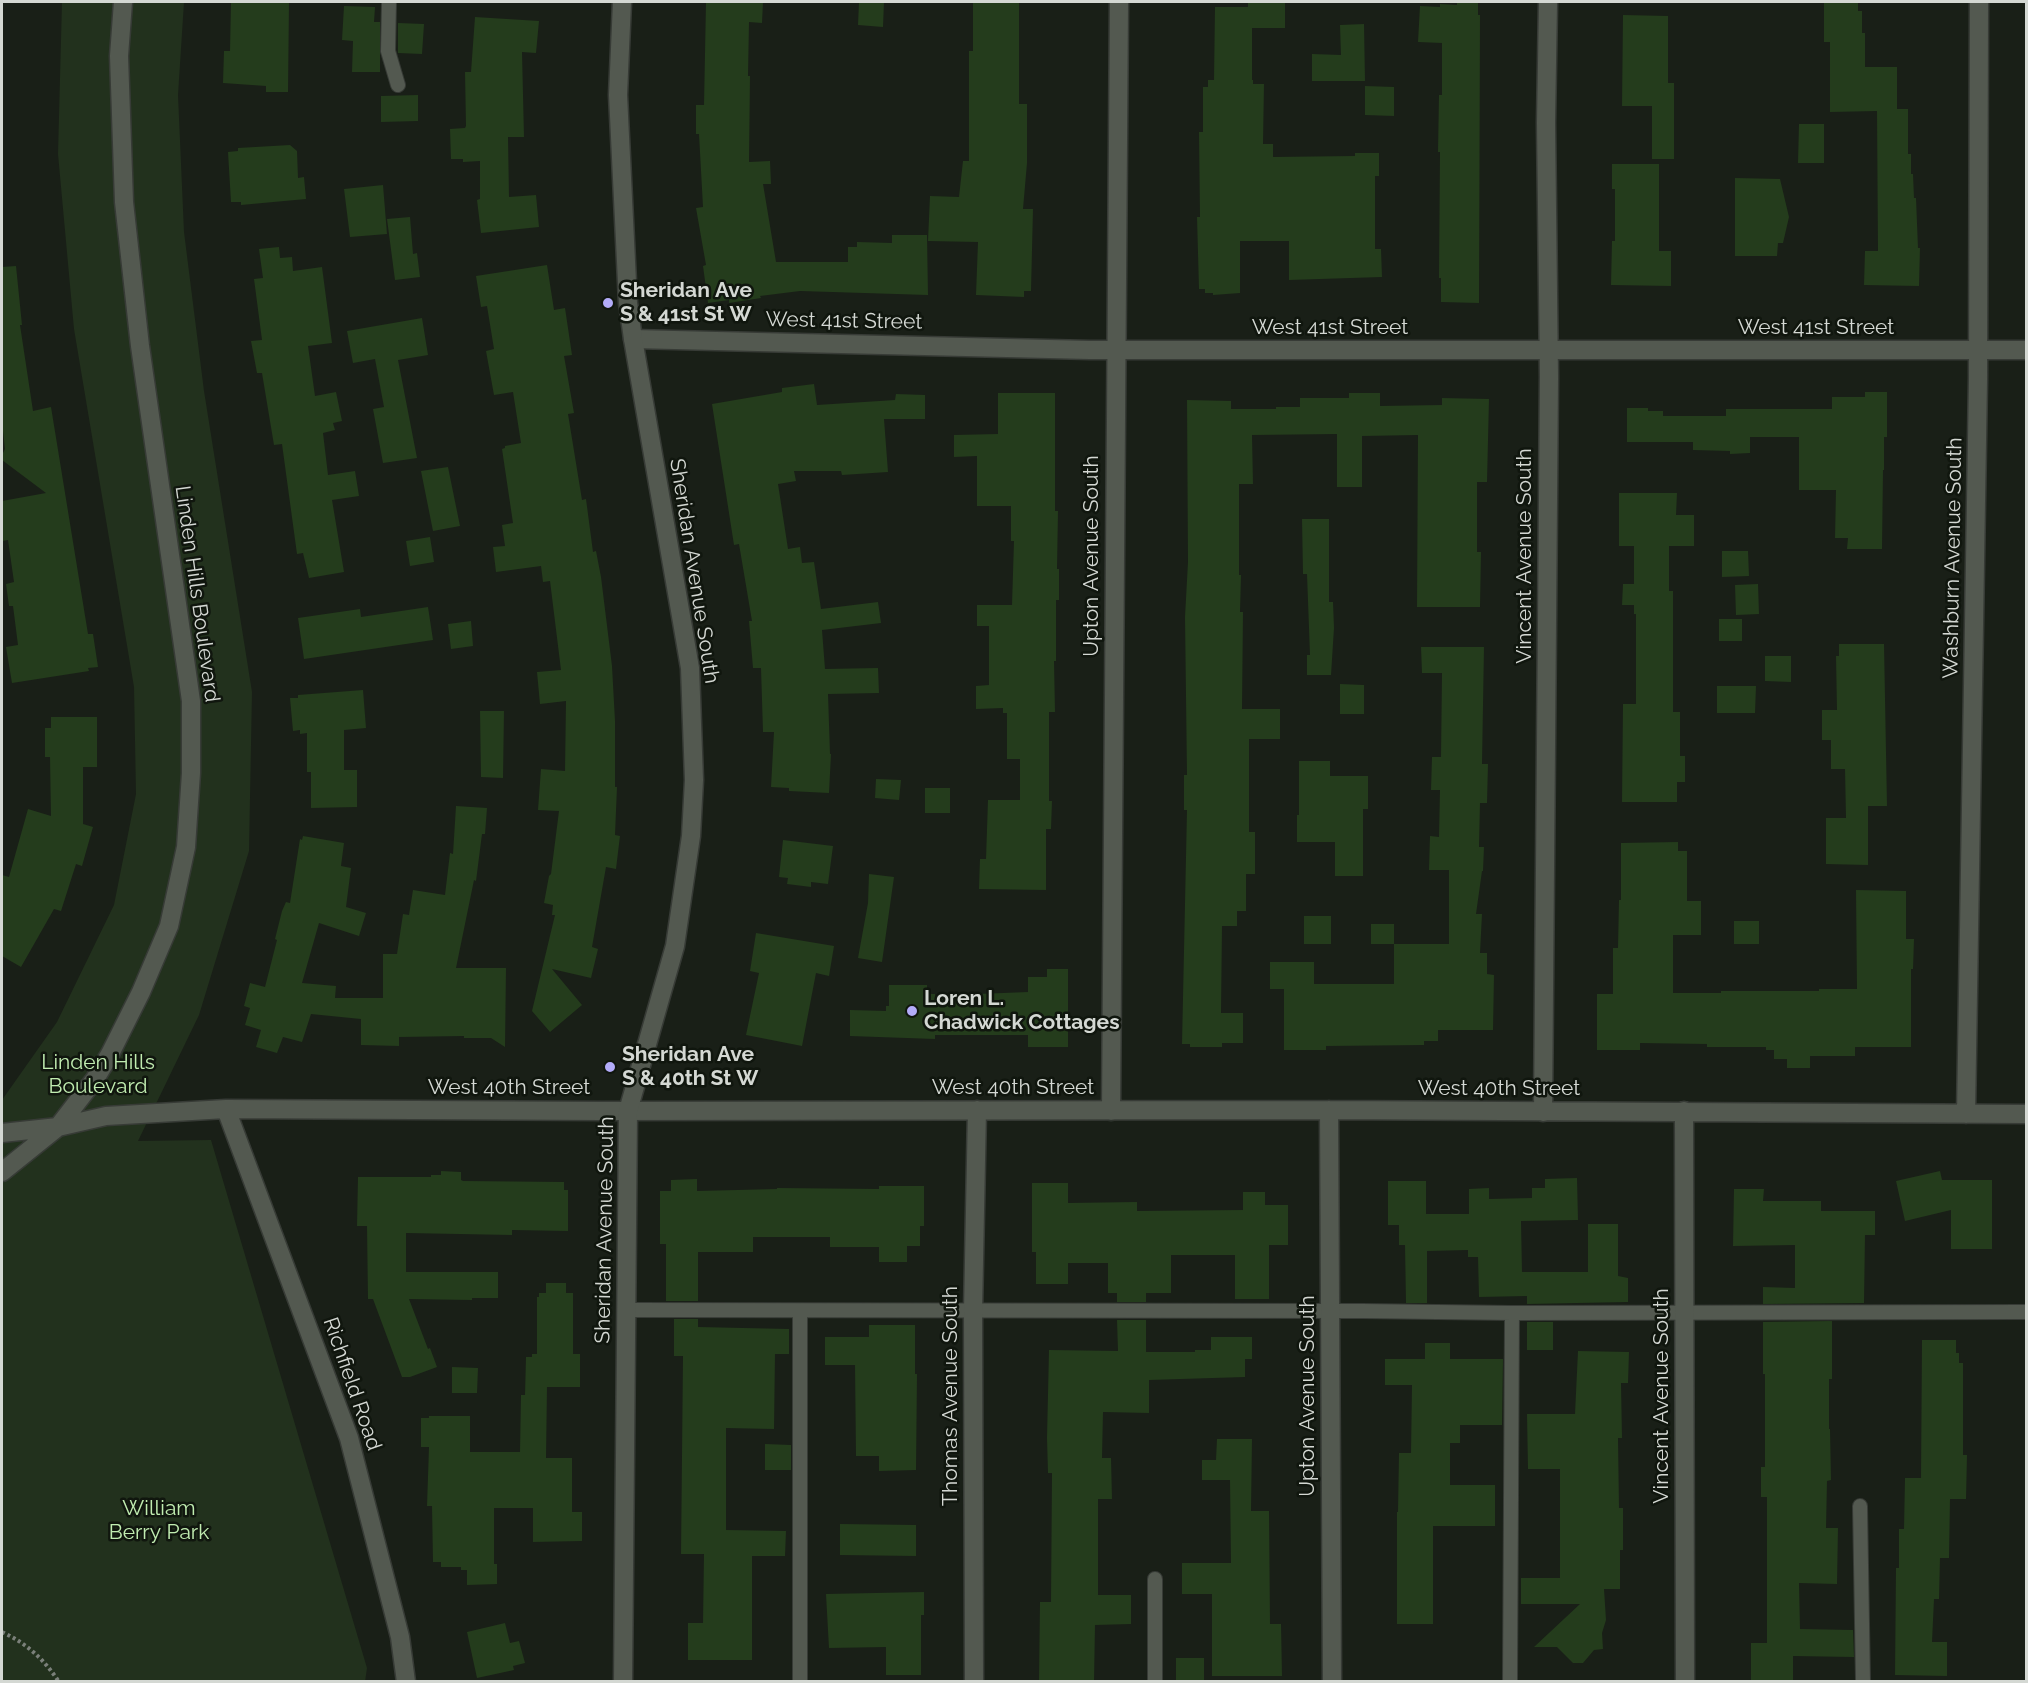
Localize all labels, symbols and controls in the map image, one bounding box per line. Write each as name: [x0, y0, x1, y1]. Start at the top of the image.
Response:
place label: Sheridan Ave S & 41st St W: [620, 278, 752, 328]
marker: Sheridan Ave S & 41st St W: [601, 296, 615, 310]
street label: West 41st Street: [765, 307, 923, 335]
street label: West 41st Street: [1252, 315, 1408, 341]
street label: West 41st Street: [1738, 315, 1894, 341]
street label: Washburn Avenue South: [1938, 437, 1968, 679]
street label: Vincent Avenue South: [1512, 448, 1538, 664]
street label: Upton Avenue South: [1079, 455, 1105, 657]
street label: Sheridan Avenue South: [664, 457, 724, 685]
street label: Linden Hills Boulevard: [169, 484, 225, 704]
place label: Loren L. Chadwick Cottages: [924, 986, 1120, 1036]
marker: Loren L. Chadwick Cottages: [905, 1004, 919, 1018]
place label: Sheridan Ave S & 40th St W: [622, 1042, 758, 1092]
park label: Linden Hills Boulevard: [41, 1050, 155, 1100]
marker: Sheridan Ave S & 40th St W: [603, 1060, 617, 1074]
street label: West 40th Street: [428, 1075, 590, 1101]
street label: West 40th Street: [932, 1075, 1094, 1101]
street label: West 40th Street: [1418, 1076, 1580, 1102]
street label: Sheridan Avenue South: [590, 1116, 620, 1344]
street label: Thomas Avenue South: [938, 1286, 964, 1506]
street label: Vincent Avenue South: [1649, 1288, 1675, 1504]
street label: Upton Avenue South: [1295, 1295, 1321, 1497]
street label: Richfield Road: [317, 1314, 387, 1454]
park label: William Berry Park: [109, 1496, 209, 1546]

